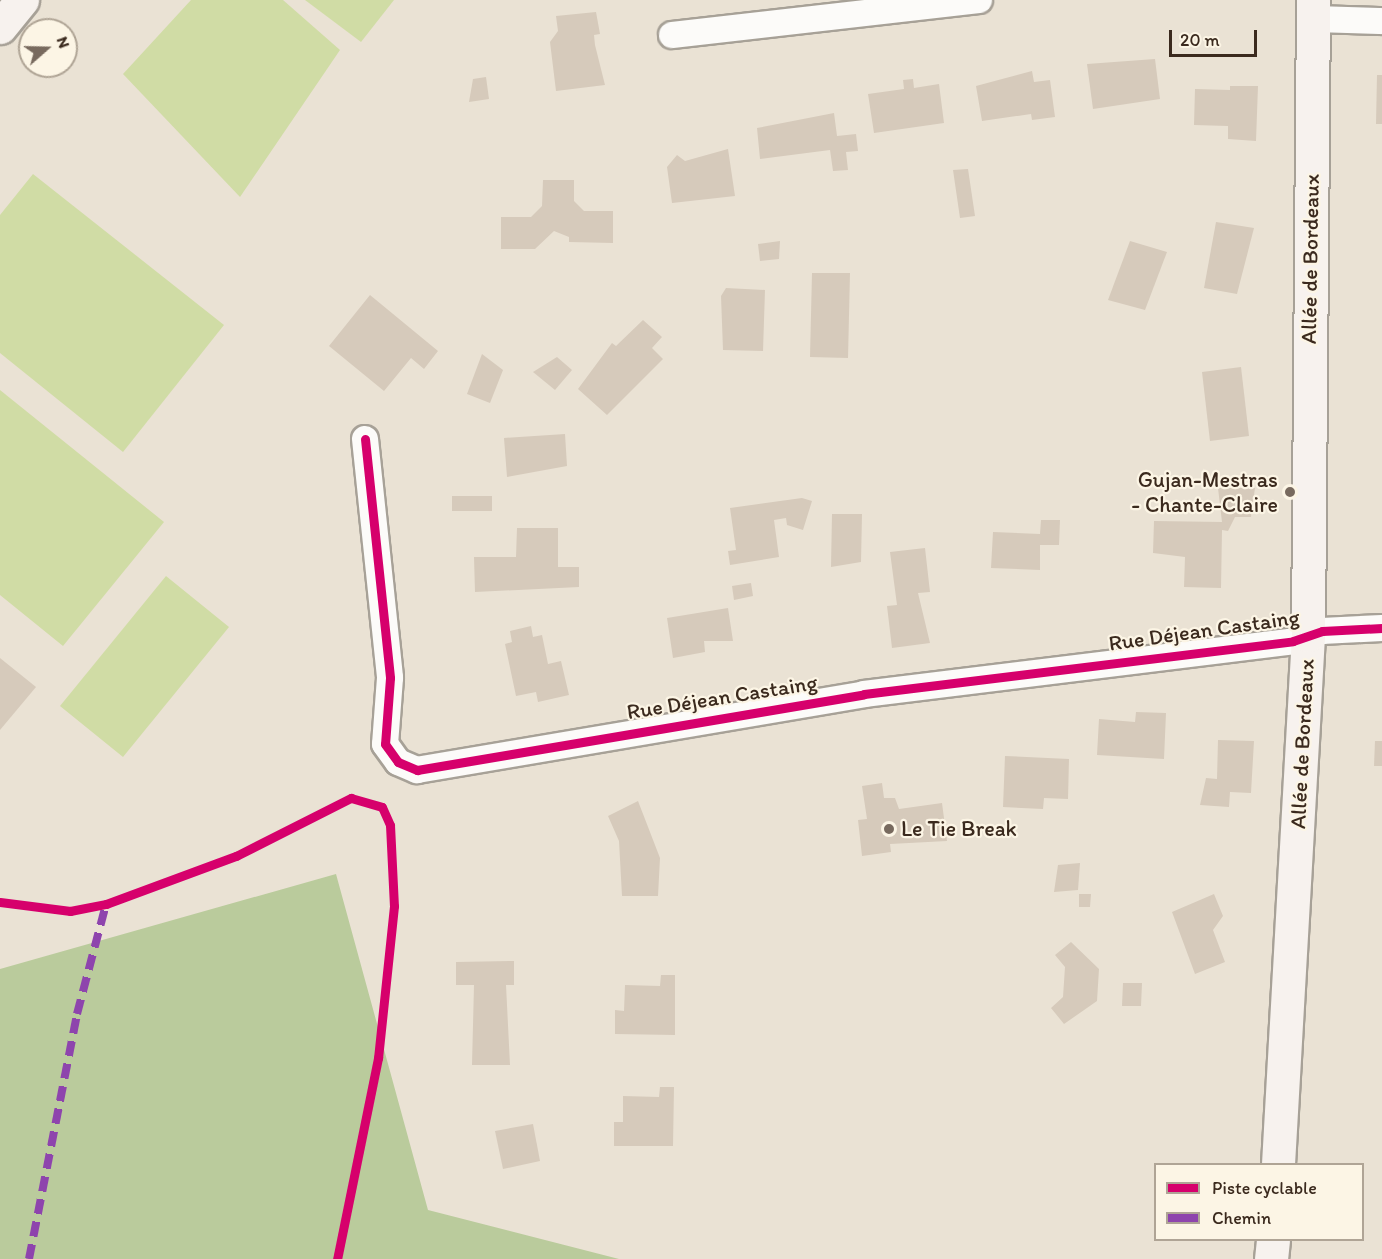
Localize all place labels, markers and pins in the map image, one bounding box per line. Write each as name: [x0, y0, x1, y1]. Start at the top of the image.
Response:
place label: Gujan-Mestras - Chante-Claire: [1131, 466, 1278, 518]
marker: Gujan-Mestras - Chante-Claire: [1283, 485, 1297, 499]
place label: Le Tie Break: [901, 816, 1016, 842]
marker: Le Tie Break: [882, 822, 896, 836]

